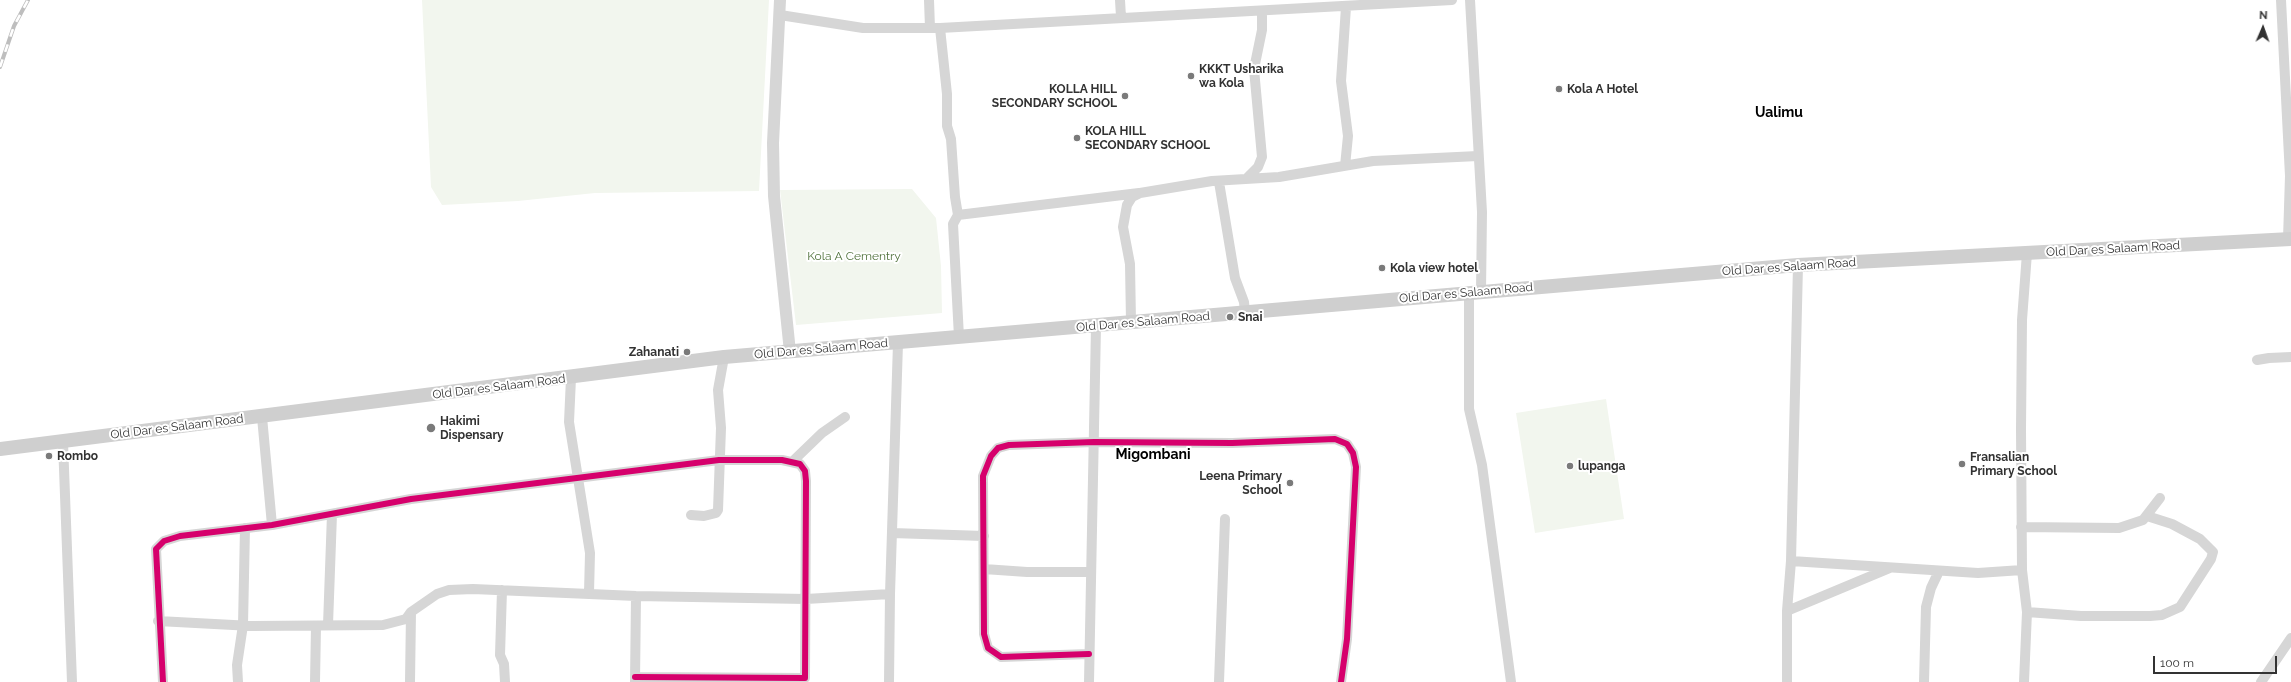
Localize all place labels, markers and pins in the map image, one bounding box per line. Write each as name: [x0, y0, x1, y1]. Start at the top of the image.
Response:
place label: KKKT Usharika wa Kola: [1199, 62, 1284, 90]
marker: KKKT Usharika wa Kola: [1186, 71, 1196, 81]
place label: KOLLA HILL SECONDARY SCHOOL: [992, 82, 1117, 110]
place label: Kola A Hotel: [1567, 82, 1638, 96]
marker: Kola A Hotel: [1554, 84, 1564, 94]
marker: KOLLA HILL SECONDARY SCHOOL: [1120, 91, 1130, 101]
place label: KOLA HILL SECONDARY SCHOOL: [1085, 124, 1210, 152]
marker: KOLA HILL SECONDARY SCHOOL: [1072, 133, 1082, 143]
place label: Kola view hotel: [1390, 261, 1478, 275]
marker: Kola view hotel: [1377, 263, 1387, 273]
place label: Snai: [1238, 310, 1263, 324]
marker: Snai: [1225, 312, 1235, 322]
place label: Zahanati: [629, 345, 679, 359]
marker: Zahanati: [682, 347, 692, 357]
place label: Hakimi Dispensary: [440, 414, 504, 442]
marker: Hakimi Dispensary: [425, 422, 437, 434]
place label: Rombo: [57, 449, 98, 463]
place label: Fransalian Primary School: [1970, 450, 2057, 478]
marker: Rombo: [44, 451, 54, 461]
place label: lupanga: [1578, 459, 1625, 473]
marker: Fransalian Primary School: [1957, 459, 1967, 469]
marker: lupanga: [1565, 461, 1575, 471]
place label: Leena Primary School: [1199, 469, 1282, 497]
marker: Leena Primary School: [1285, 478, 1295, 488]

